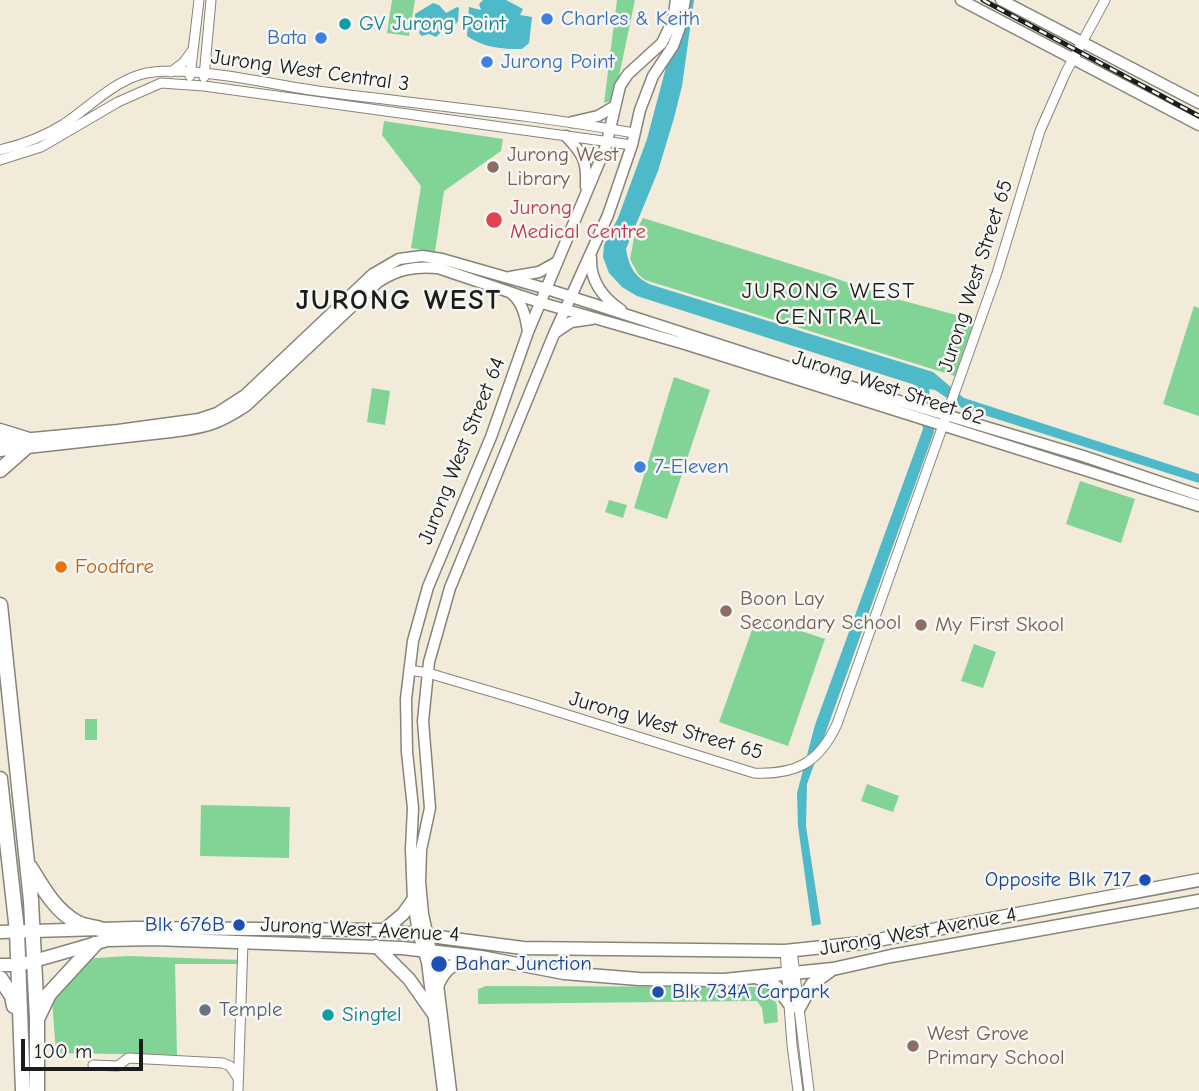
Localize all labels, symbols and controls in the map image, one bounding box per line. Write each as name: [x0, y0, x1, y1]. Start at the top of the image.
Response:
place label: Charles & Keith: [561, 6, 700, 32]
place label: GV Jurong Point: [359, 11, 506, 37]
marker: Charles & Keith: [539, 11, 555, 27]
marker: GV Jurong Point: [337, 16, 353, 32]
place label: Bata: [267, 25, 307, 51]
marker: Bata: [313, 30, 329, 46]
street label: Jurong West Central 3: [209, 45, 411, 97]
place label: Jurong Point: [501, 49, 615, 75]
marker: Jurong Point: [479, 54, 495, 70]
place label: Jurong West Library: [507, 142, 618, 192]
marker: Jurong West Library: [485, 159, 501, 175]
street label: Jurong West Street 65: [933, 177, 1019, 375]
place label: Jurong Medical Centre: [510, 195, 646, 245]
marker: Jurong Medical Centre: [484, 210, 504, 230]
district label: JURONG WEST CENTRAL: [743, 277, 915, 331]
district label: JURONG WEST: [297, 284, 501, 318]
street label: Jurong West Street 62: [789, 345, 987, 431]
street label: Jurong West Street 64: [413, 354, 511, 548]
place label: 7-Eleven: [654, 454, 729, 480]
marker: 7-Eleven: [632, 459, 648, 475]
place label: Foodfare: [75, 554, 154, 580]
marker: Foodfare: [53, 559, 69, 575]
place label: Boon Lay Secondary School: [740, 586, 901, 636]
marker: Boon Lay Secondary School: [718, 603, 734, 619]
place label: My First Skool: [935, 612, 1064, 638]
marker: My First Skool: [913, 617, 929, 633]
street label: Jurong West Street 65: [566, 686, 766, 766]
place label: Opposite Blk 717: [985, 867, 1131, 893]
marker: Opposite Blk 717: [1137, 872, 1153, 888]
street label: Jurong West Avenue 4: [818, 902, 1018, 962]
place label: Blk 676B: [145, 912, 225, 938]
street label: Jurong West Avenue 4: [260, 912, 460, 948]
marker: Blk 676B: [231, 917, 247, 933]
place label: Bahar Junction: [455, 951, 592, 977]
marker: Bahar Junction: [429, 954, 449, 974]
place label: Blk 734A Carpark: [672, 979, 829, 1005]
marker: Blk 734A Carpark: [650, 984, 666, 1000]
place label: Temple: [219, 997, 282, 1023]
marker: Temple: [197, 1002, 213, 1018]
place label: Singtel: [342, 1002, 402, 1028]
marker: Singtel: [320, 1007, 336, 1023]
place label: West Grove Primary School: [927, 1021, 1065, 1071]
scale bar: [24, 1024, 147, 1068]
marker: West Grove Primary School: [905, 1038, 921, 1054]
text: 100 m: [34, 1039, 92, 1063]

